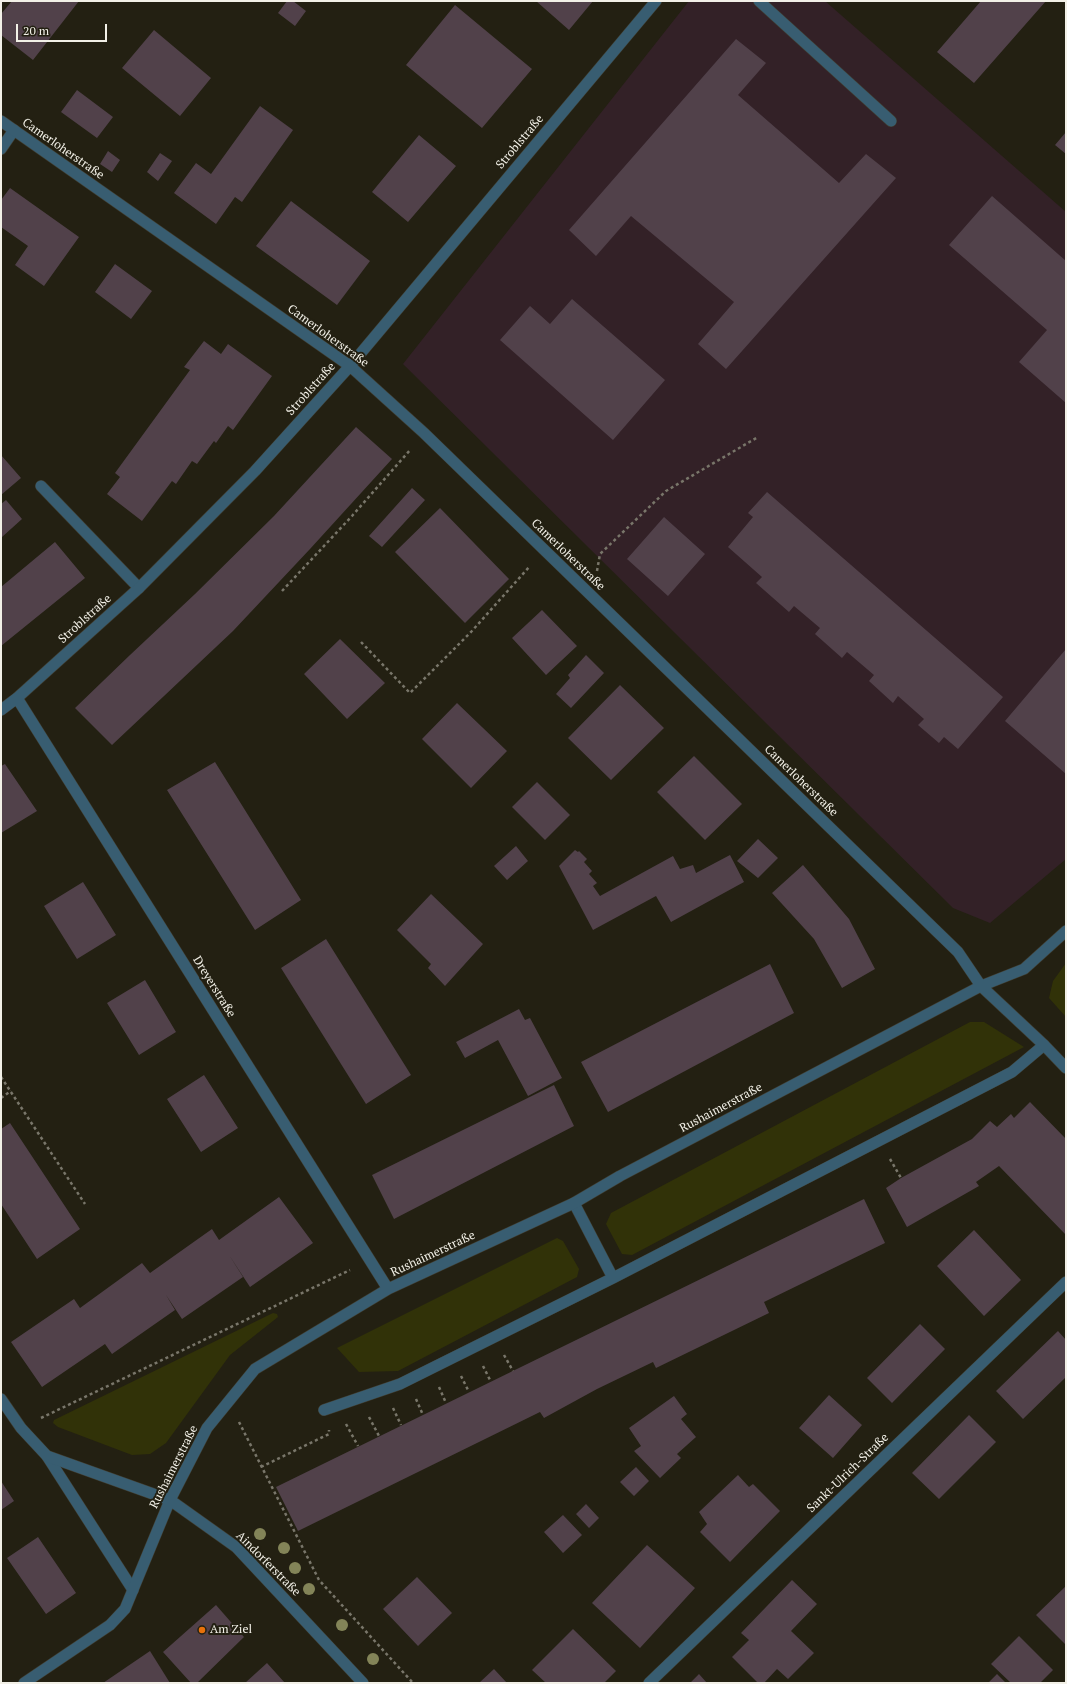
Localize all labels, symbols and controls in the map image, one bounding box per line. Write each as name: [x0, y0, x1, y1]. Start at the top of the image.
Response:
scale bar: [18, 16, 109, 42]
text: 20 m: [23, 23, 49, 38]
street label: Stroblstraße: [493, 112, 547, 172]
street label: Camerloherstraße: [19, 115, 107, 183]
street label: Camerloherstraße: [285, 302, 371, 370]
street label: Stroblstraße: [283, 360, 339, 418]
street label: Camerloherstraße: [528, 516, 608, 594]
street label: Stroblstraße: [56, 591, 114, 647]
street label: Camerloherstraße: [761, 742, 841, 820]
street label: Dreyerstraße: [190, 954, 238, 1020]
street label: Rushaimerstraße: [677, 1080, 765, 1136]
street label: Rushaimerstraße: [389, 1228, 477, 1280]
street label: Rushaimerstraße: [147, 1423, 201, 1511]
street label: Sankt-Ulrich-Straße: [804, 1430, 892, 1516]
street label: Aindorferstraße: [233, 1529, 303, 1599]
place label: Am Ziel: [210, 1623, 252, 1637]
marker: Am Ziel: [197, 1625, 207, 1635]

